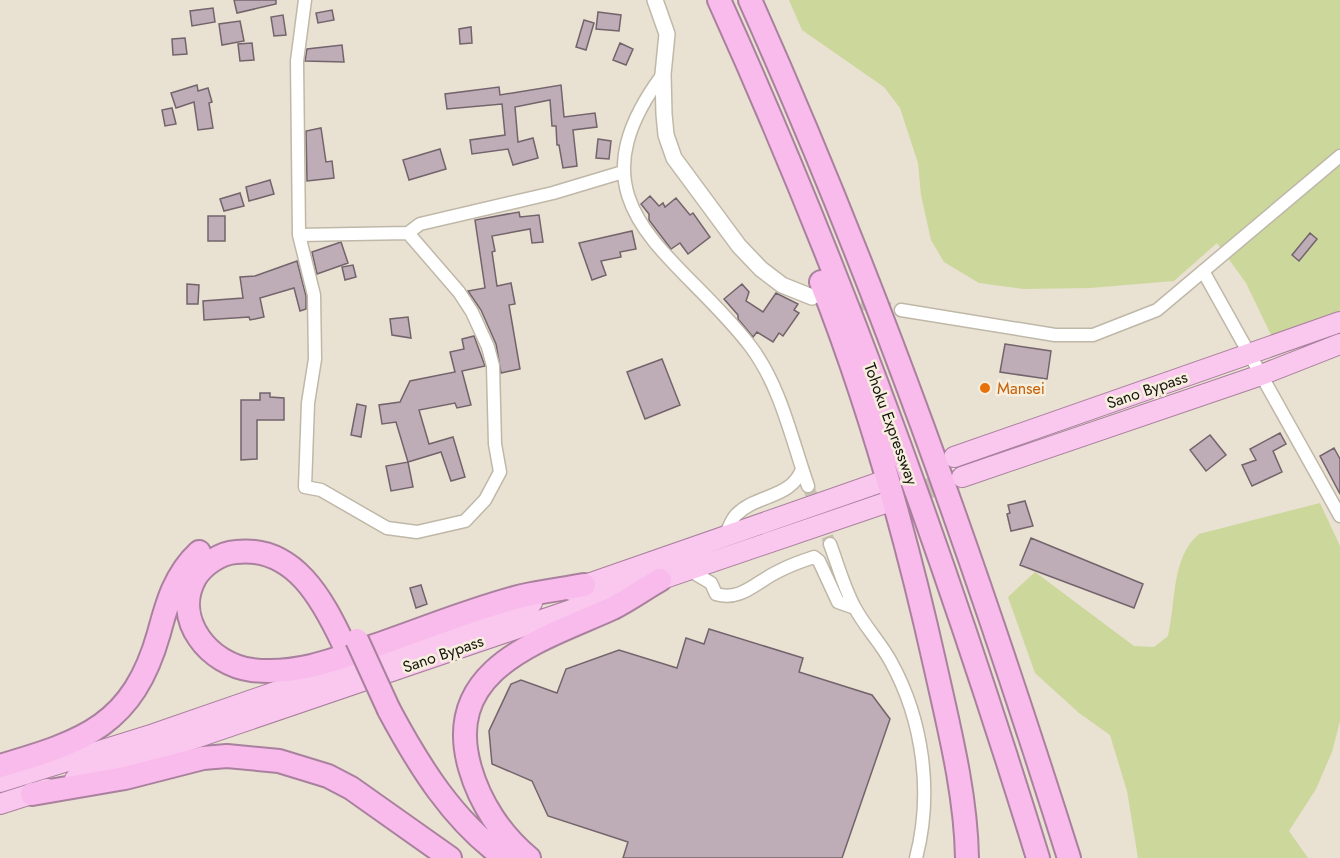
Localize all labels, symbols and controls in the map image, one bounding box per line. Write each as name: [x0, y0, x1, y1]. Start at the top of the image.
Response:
street label: Tohoku Expressway: [858, 360, 924, 489]
street label: Sano Bypass: [1103, 365, 1191, 415]
place label: Mansei: [997, 377, 1045, 400]
marker: Mansei: [978, 381, 992, 395]
street label: Sano Bypass: [399, 629, 487, 679]

